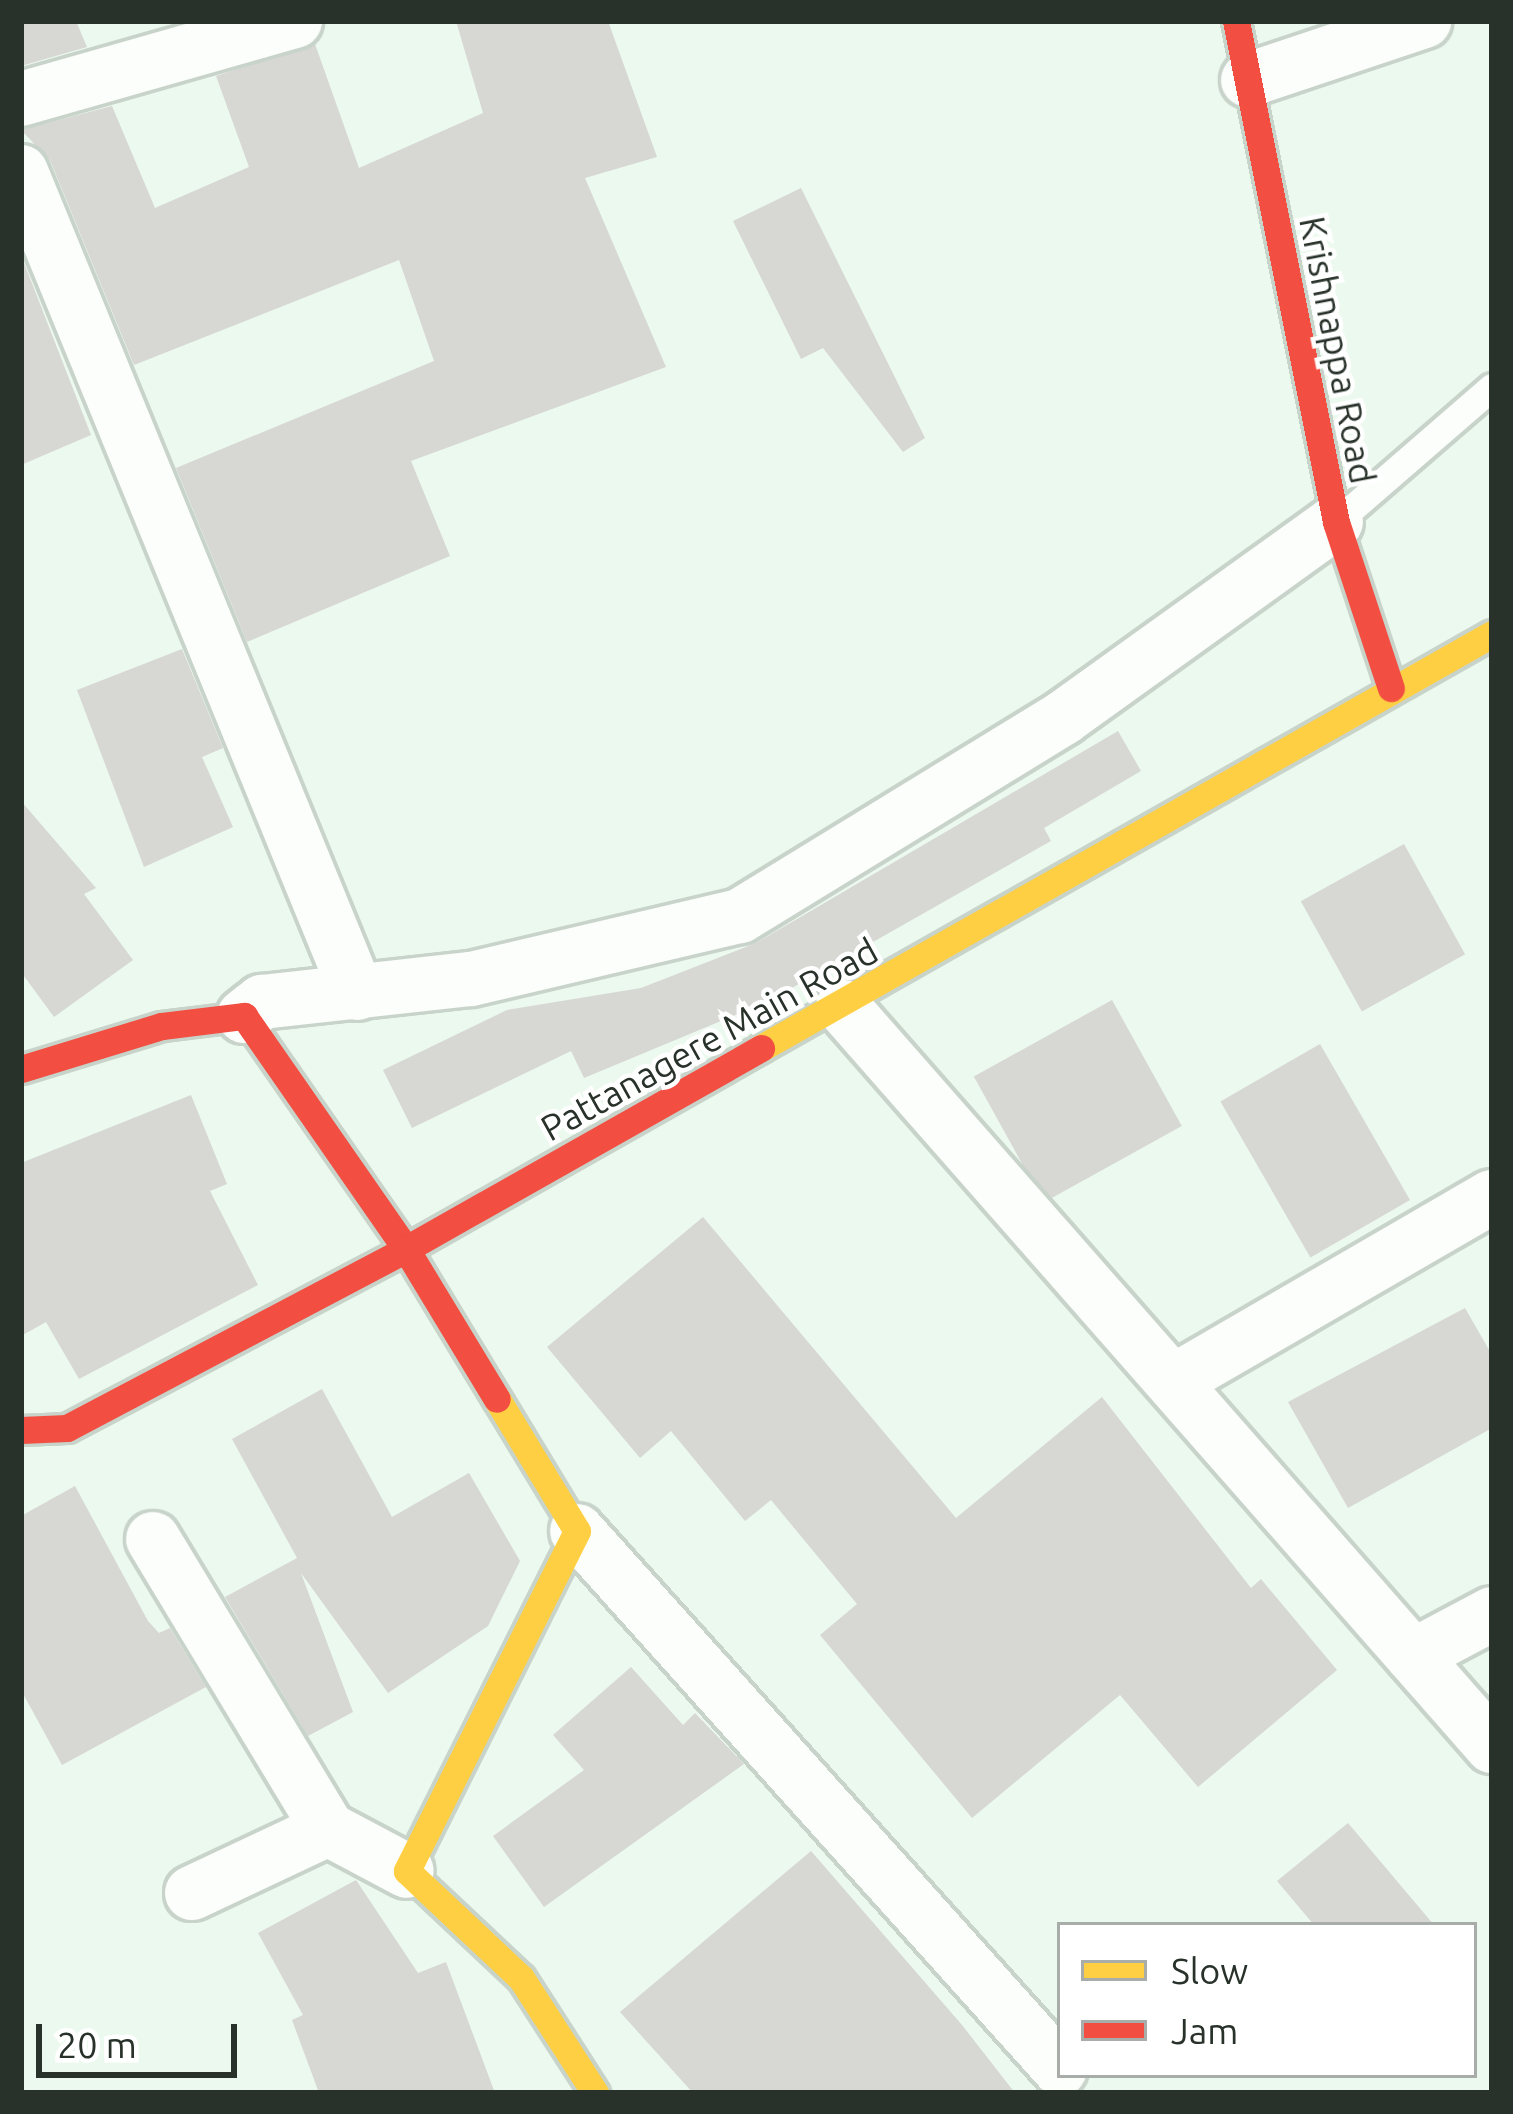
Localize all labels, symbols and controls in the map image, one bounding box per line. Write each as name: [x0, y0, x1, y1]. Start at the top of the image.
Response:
street label: Krishnappa Road: [1291, 213, 1385, 487]
street label: Pattanagere Main Road: [533, 928, 885, 1150]
legend: [1057, 1922, 1477, 2078]
text: Slow: [1171, 1950, 1248, 1991]
scale bar: [42, 2000, 243, 2074]
text: Jam: [1171, 2010, 1238, 2051]
text: 20 m: [57, 2024, 137, 2065]

